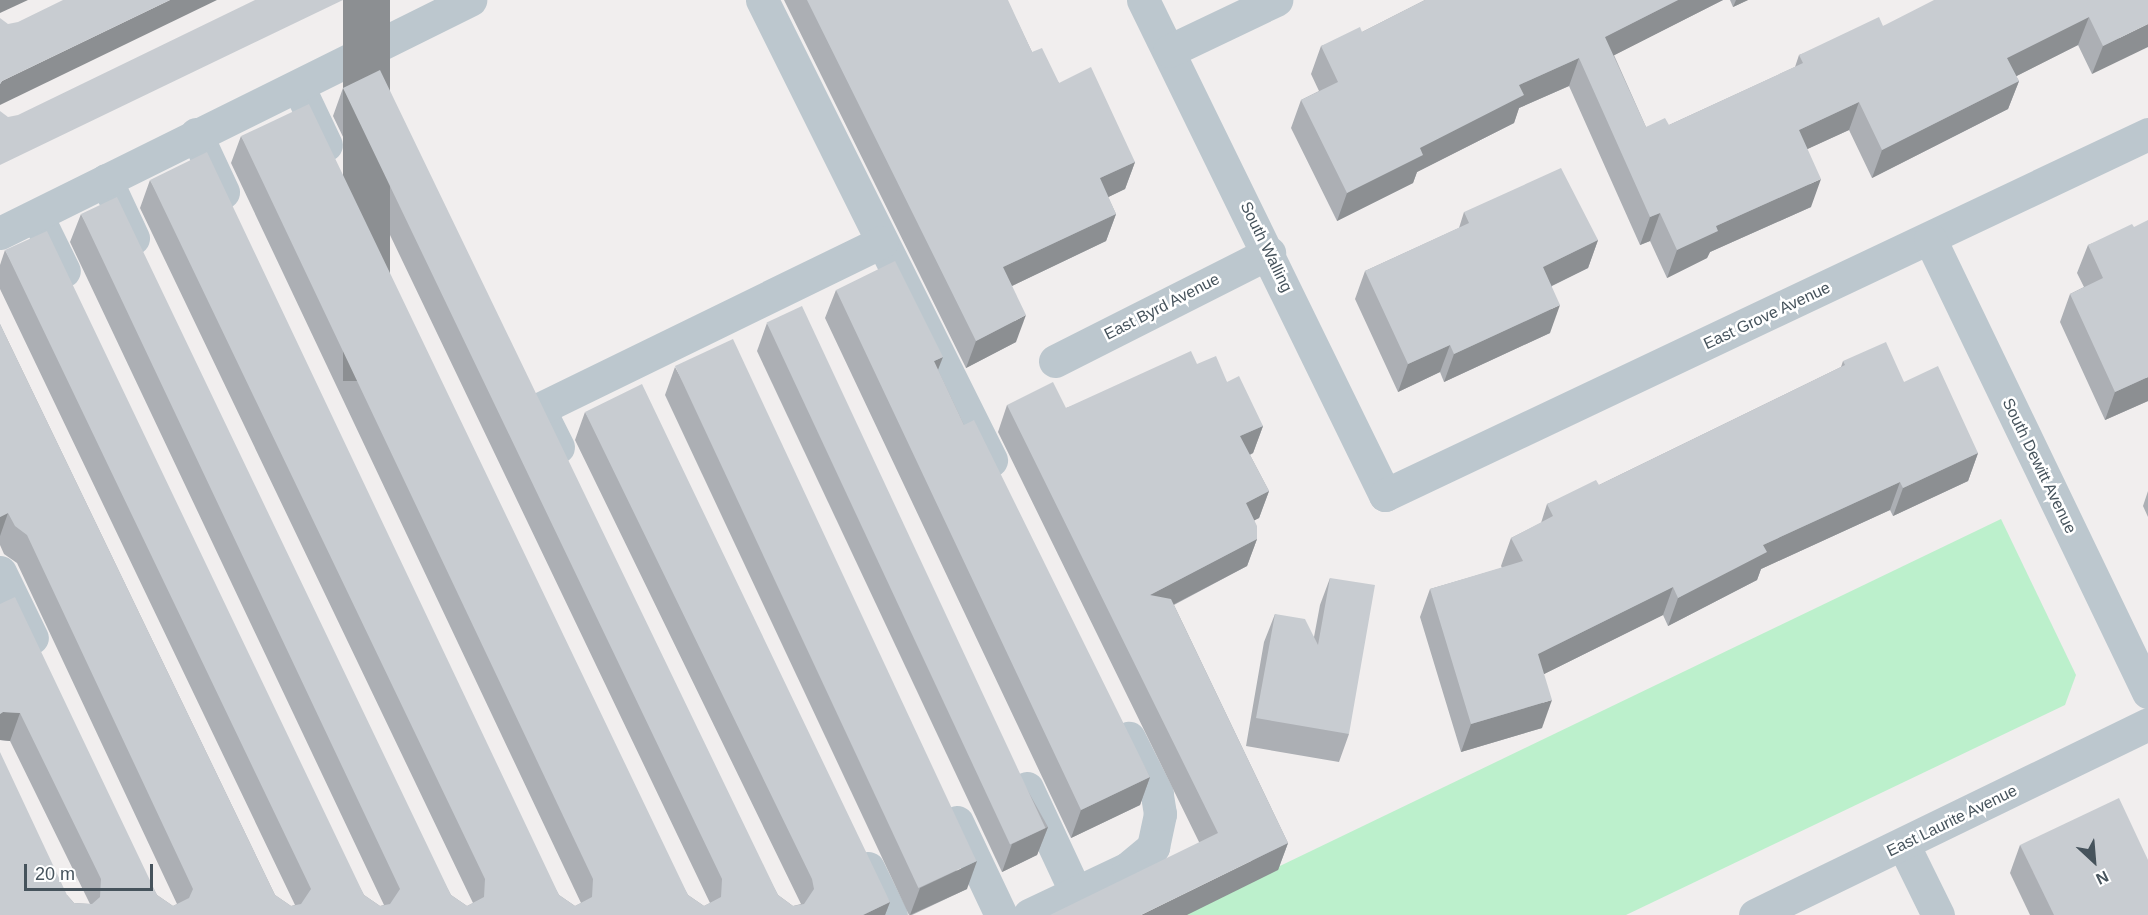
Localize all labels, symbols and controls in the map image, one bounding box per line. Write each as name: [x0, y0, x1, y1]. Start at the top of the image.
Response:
street label: South Walling: [1236, 199, 1296, 295]
street label: East Byrd Avenue: [1101, 269, 1223, 345]
street label: East Grove Avenue: [1700, 278, 1834, 354]
street label: South Dewitt Avenue: [1998, 395, 2080, 537]
street label: East Laurite Avenue: [1883, 781, 2021, 861]
north arrow: [2064, 831, 2124, 891]
scale bar: [27, 852, 156, 890]
text: 20 m: [35, 864, 75, 884]
text: N: [2093, 867, 2111, 888]

